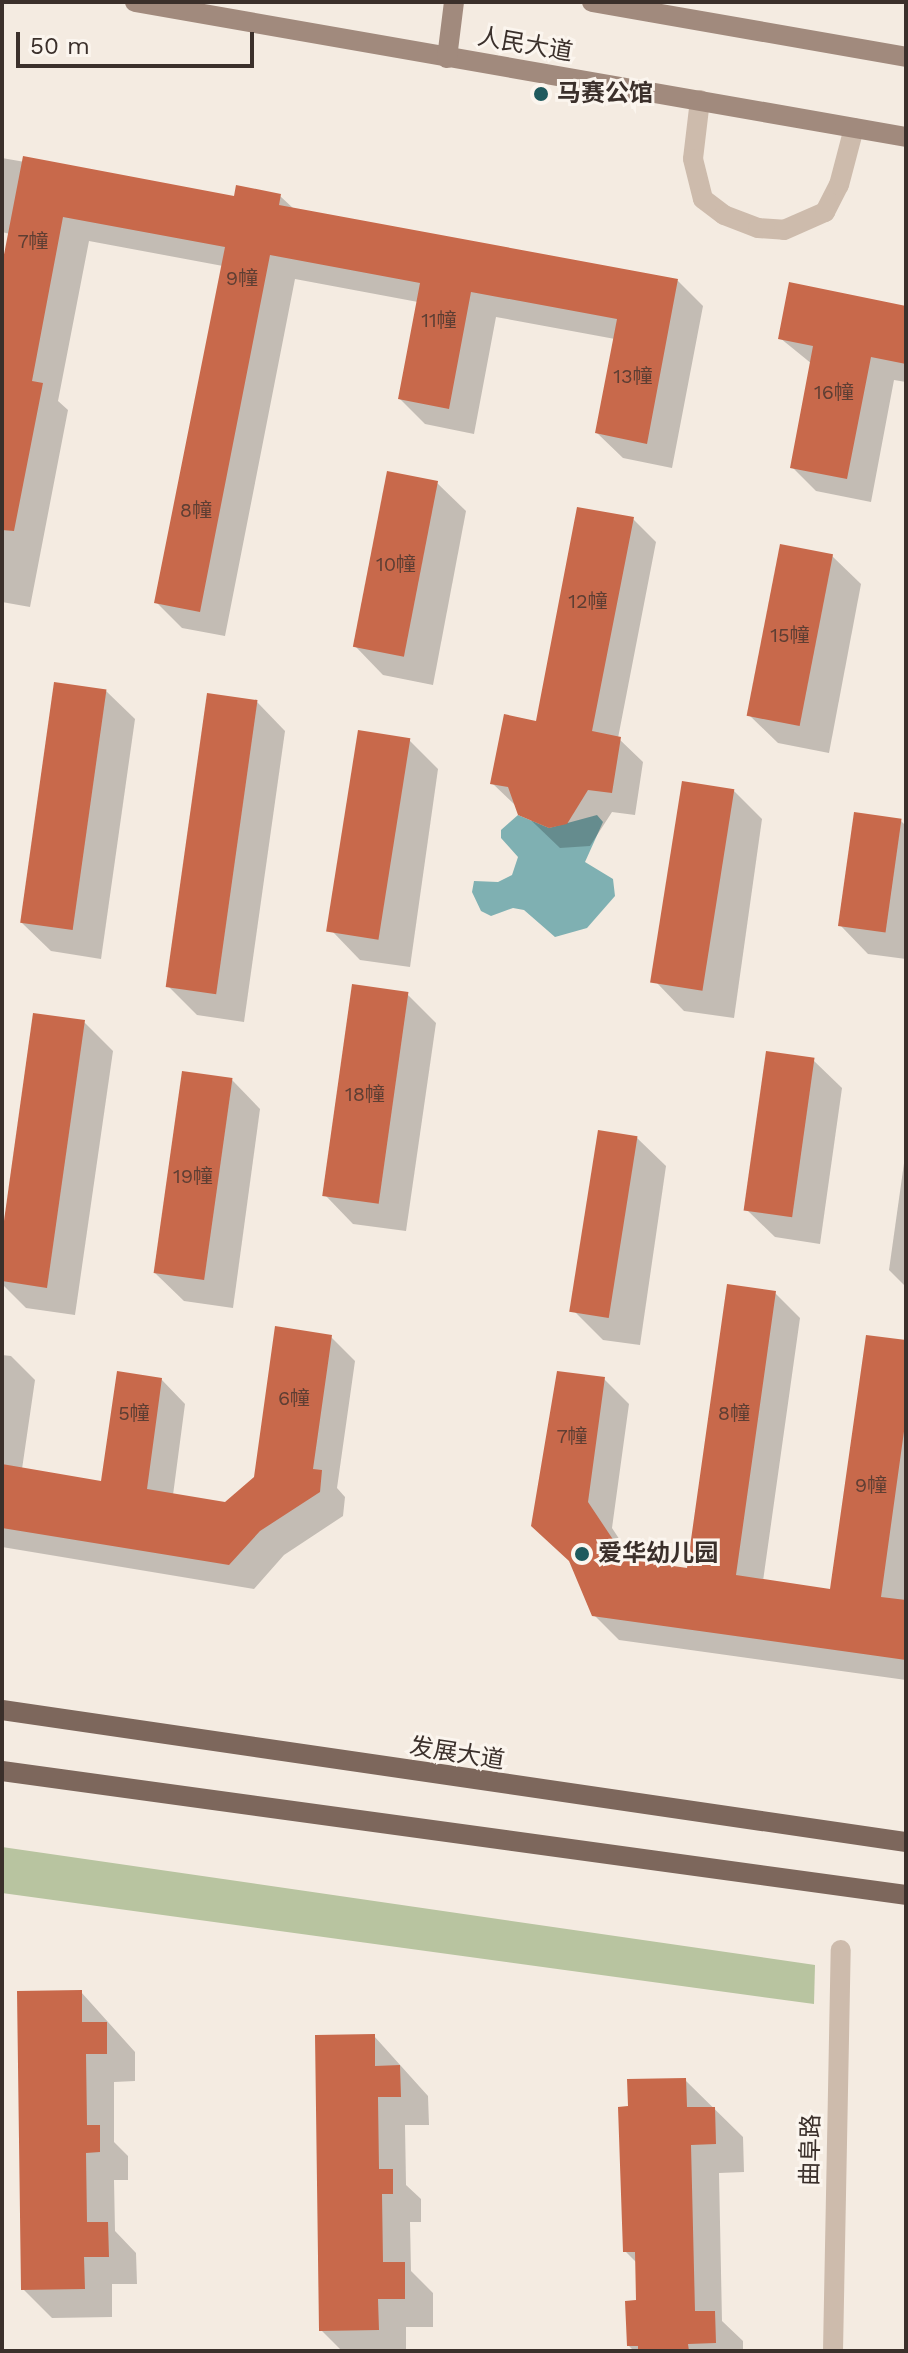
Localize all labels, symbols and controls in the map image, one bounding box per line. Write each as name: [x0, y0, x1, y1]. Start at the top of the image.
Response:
scale bar: [20, 16, 258, 66]
street label: 人民大道: [475, 22, 575, 68]
text: 50 m: [30, 32, 90, 60]
place label: 马赛公馆: [557, 80, 653, 108]
marker: 马赛公馆: [532, 85, 550, 103]
house number: 7幢: [17, 229, 49, 253]
house number: 9幢: [226, 266, 258, 290]
house number: 11幢: [421, 308, 457, 332]
house number: 13幢: [613, 364, 653, 388]
house number: 16幢: [814, 380, 854, 404]
house number: 8幢: [180, 498, 212, 522]
house number: 10幢: [376, 552, 416, 576]
house number: 12幢: [568, 589, 608, 613]
house number: 15幢: [770, 623, 810, 647]
house number: 18幢: [345, 1082, 385, 1106]
house number: 19幢: [173, 1164, 213, 1188]
house number: 6幢: [278, 1386, 310, 1410]
house number: 5幢: [118, 1401, 150, 1425]
house number: 8幢: [718, 1401, 750, 1425]
house number: 7幢: [556, 1424, 588, 1448]
house number: 9幢: [855, 1473, 887, 1497]
place label: 爱华幼儿园: [598, 1540, 718, 1568]
marker: 爱华幼儿园: [573, 1545, 591, 1563]
street label: 发展大道: [407, 1732, 507, 1776]
street label: 曲阜路: [796, 2114, 826, 2186]

